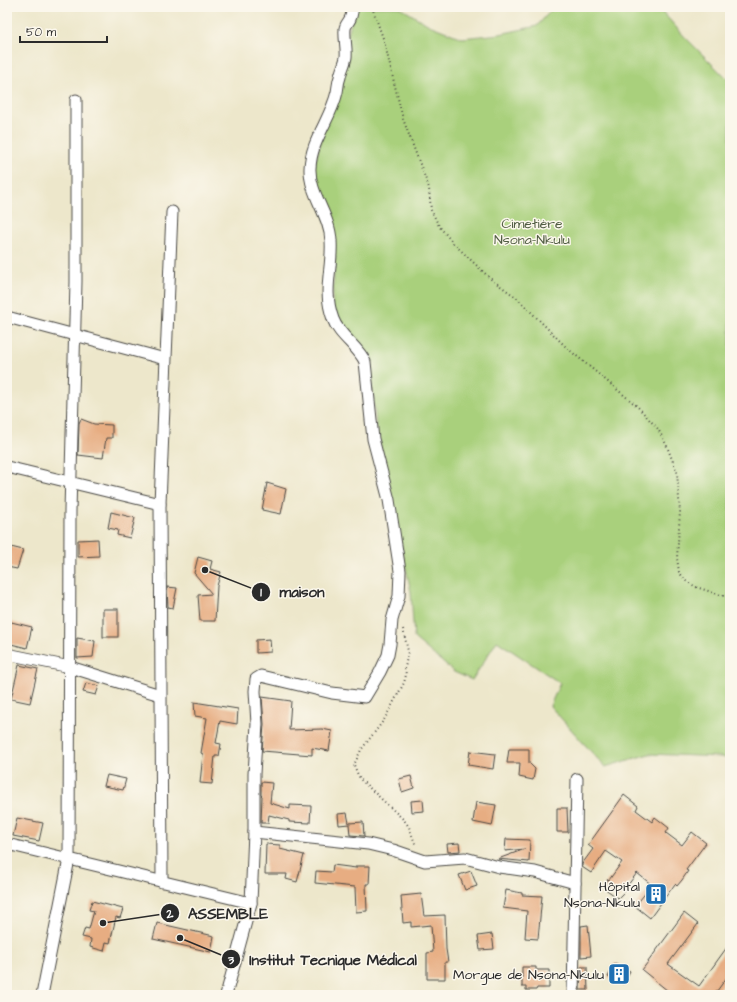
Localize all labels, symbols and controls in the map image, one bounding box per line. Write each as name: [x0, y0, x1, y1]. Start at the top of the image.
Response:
scale bar: [20, 18, 107, 44]
text: 50 m: [26, 24, 57, 41]
park label: Cimetière Nsona-Nkulu: [494, 214, 570, 250]
callout: maison: [251, 578, 332, 605]
text: maison: [279, 582, 325, 603]
text: 1: [260, 584, 262, 601]
place label: Hôpital Nsona-Nkulu: [564, 877, 640, 913]
building icon: Hôpital Nsona-Nkulu: [643, 881, 669, 907]
callout: ASSEMBLE: [160, 900, 276, 927]
text: ASSEMBLE: [188, 904, 268, 925]
text: 2: [166, 906, 174, 923]
callout: Institut Tecnique Médical: [221, 946, 425, 973]
text: Institut Tecnique Médical: [249, 950, 417, 971]
text: 3: [227, 952, 235, 969]
building icon: Morgue de Nsona-Nkulu: [606, 961, 632, 987]
place label: Morgue de Nsona-Nkulu: [453, 965, 604, 985]

